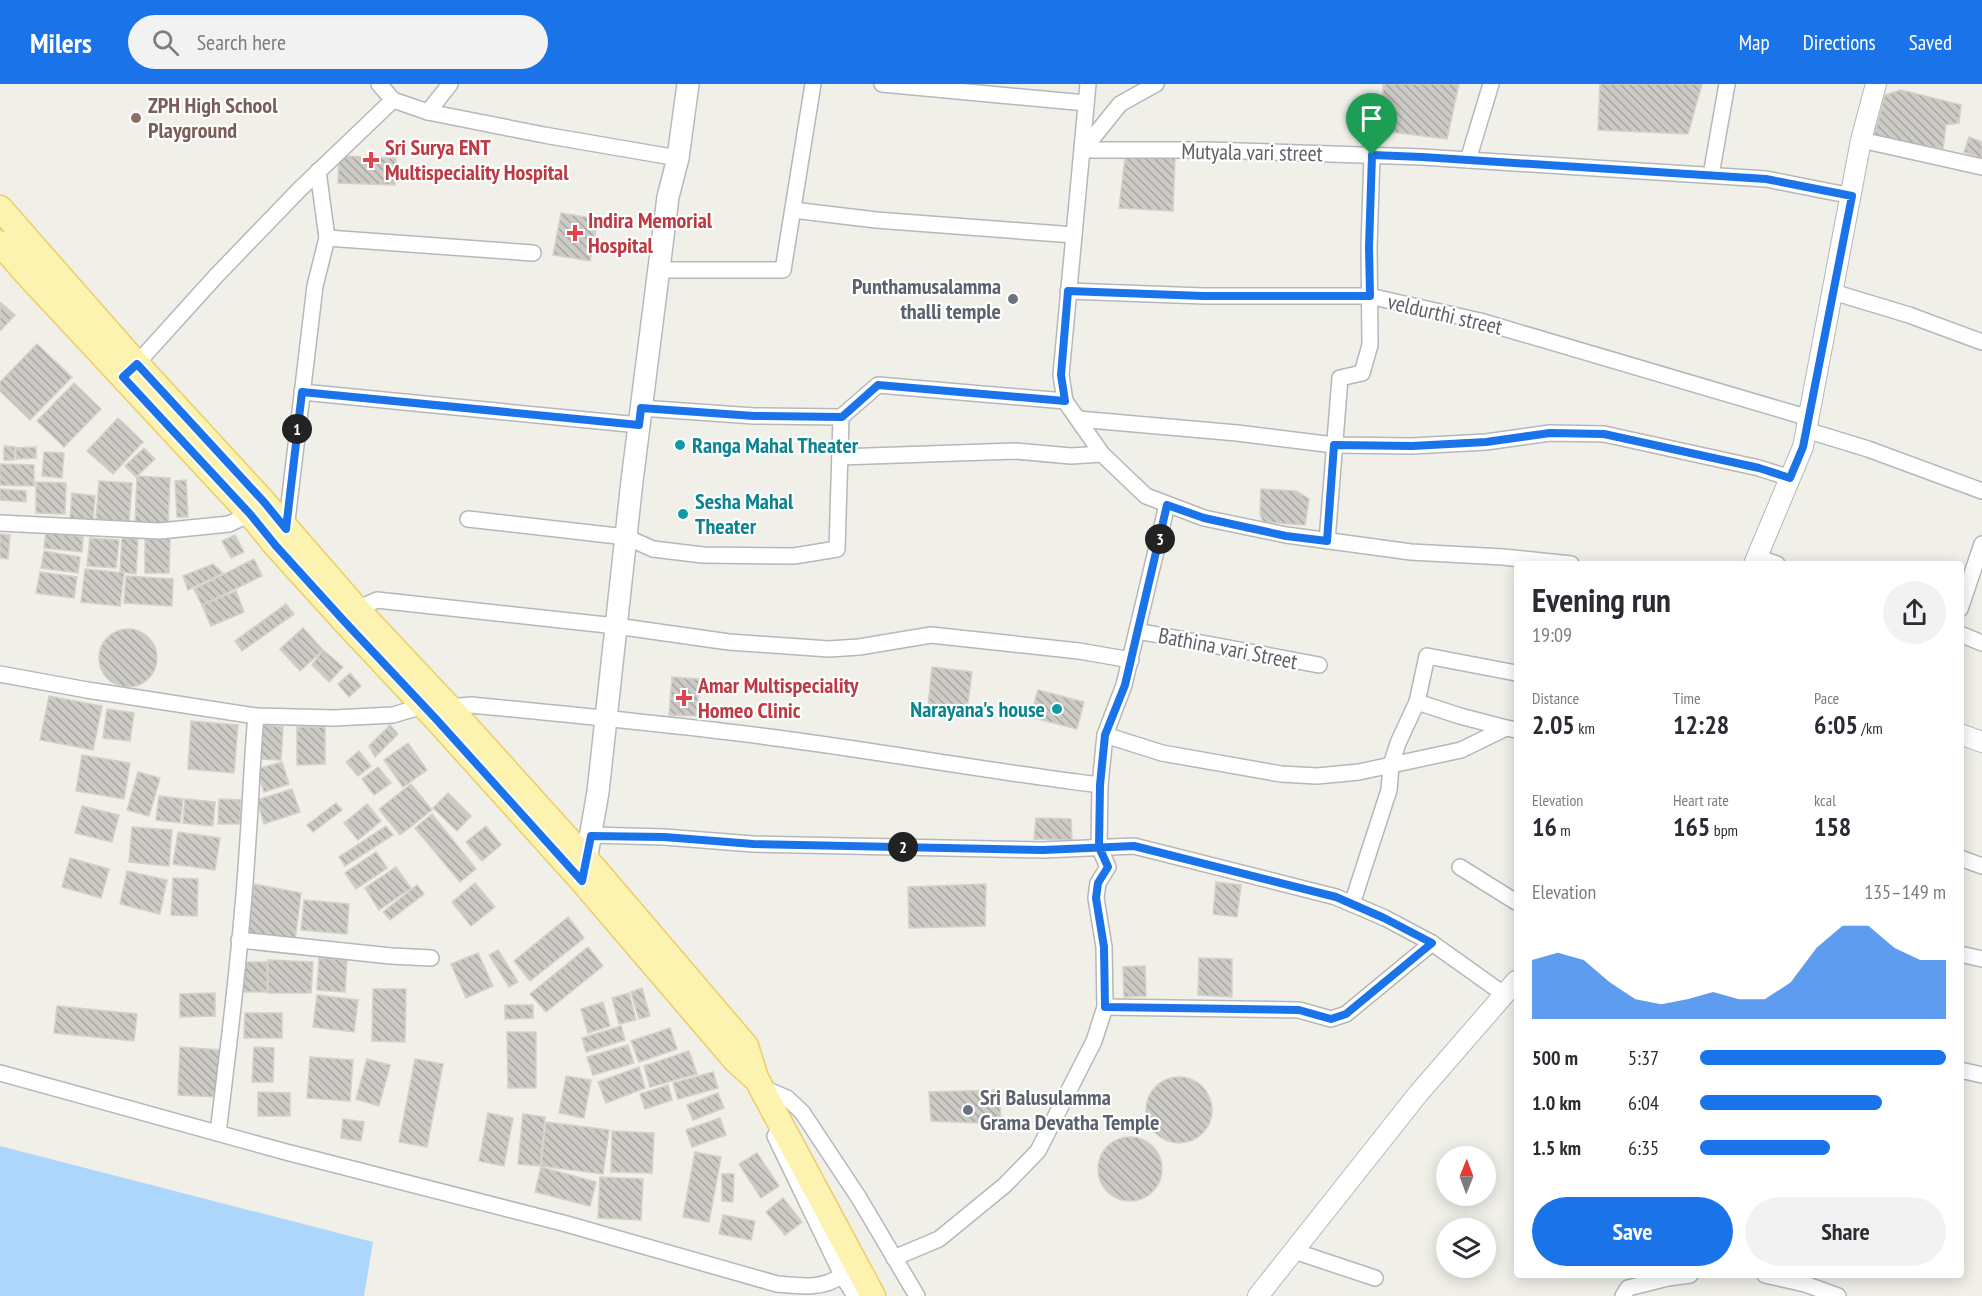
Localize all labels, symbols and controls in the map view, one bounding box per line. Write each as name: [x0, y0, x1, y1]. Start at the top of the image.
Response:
search box: [128, 15, 548, 69]
text: Milers: [30, 24, 92, 61]
icon: search: [149, 26, 182, 59]
text: Search here: [197, 28, 286, 56]
text: Map: [1739, 29, 1770, 56]
text: Directions: [1803, 29, 1876, 56]
text: Saved: [1909, 29, 1952, 56]
place label: ZPH High School Playground: [148, 91, 278, 144]
pin: [1346, 93, 1397, 155]
icon: arrive: [1355, 102, 1388, 135]
marker: ZPH High School Playground: [129, 111, 143, 125]
place label: Sri Surya ENT Multispeciality Hospital: [385, 133, 569, 186]
street label: Mutyala vari street: [1181, 137, 1323, 167]
marker: Sri Surya ENT Multispeciality Hospital: [362, 151, 380, 169]
place label: Indira Memorial Hospital: [588, 206, 713, 259]
marker: Indira Memorial Hospital: [566, 224, 584, 242]
place label: Punthamusalamma thalli temple: [852, 272, 1001, 325]
street label: veldurthi street: [1385, 287, 1505, 341]
marker: Punthamusalamma thalli temple: [1006, 292, 1020, 306]
pin: 1: [282, 414, 312, 444]
text: 1: [293, 419, 301, 439]
place label: Ranga Mahal Theater: [692, 431, 859, 459]
marker: Ranga Mahal Theater: [673, 438, 687, 452]
place label: Sesha Mahal Theater: [695, 487, 794, 540]
marker: Sesha Mahal Theater: [676, 507, 690, 521]
pin: 3: [1145, 524, 1175, 554]
text: 3: [1156, 529, 1164, 549]
text: Evening run: [1532, 578, 1671, 621]
button: share: [1883, 581, 1946, 644]
street label: Bathina vari Street: [1156, 621, 1300, 675]
text: 19:09: [1532, 622, 1572, 648]
place label: Amar Multispeciality Homeo Clinic: [697, 671, 860, 724]
text: Distance: [1532, 688, 1579, 708]
text: Time: [1673, 688, 1701, 708]
text: Pace: [1814, 688, 1839, 708]
marker: Amar Multispeciality Homeo Clinic: [675, 689, 693, 707]
place label: Narayana's house: [910, 695, 1045, 723]
marker: Narayana's house: [1050, 702, 1064, 716]
text: 2.05: [1532, 708, 1575, 741]
text: 12:28: [1673, 708, 1729, 741]
text: 6:05: [1814, 708, 1858, 741]
text: km: [1575, 718, 1595, 738]
text: /km: [1858, 718, 1883, 738]
text: Elevation: [1532, 790, 1583, 810]
text: Heart rate: [1673, 790, 1729, 810]
text: kcal: [1814, 790, 1836, 810]
text: 16: [1532, 810, 1557, 843]
text: 165: [1673, 810, 1710, 843]
text: 158: [1814, 810, 1851, 843]
text: m: [1557, 820, 1571, 840]
text: bpm: [1710, 820, 1738, 840]
pin: 2: [888, 832, 918, 862]
text: 2: [899, 837, 907, 857]
text: Elevation: [1532, 879, 1596, 905]
text: 135–149 m: [1864, 879, 1946, 905]
text: 500 m: [1532, 1045, 1578, 1071]
text: 5:37: [1628, 1045, 1659, 1071]
place label: Sri Balusulamma Grama Devatha Temple: [980, 1083, 1160, 1136]
text: 1.0 km: [1532, 1090, 1581, 1116]
text: 6:04: [1628, 1090, 1659, 1116]
marker: Sri Balusulamma Grama Devatha Temple: [961, 1103, 975, 1117]
text: 1.5 km: [1532, 1135, 1581, 1161]
text: 6:35: [1628, 1135, 1659, 1161]
north arrow: [1436, 1146, 1496, 1206]
map controls: [1436, 1146, 1496, 1278]
button: Save: [1532, 1197, 1733, 1266]
button: Share: [1745, 1197, 1946, 1266]
button: layers: [1436, 1218, 1496, 1278]

